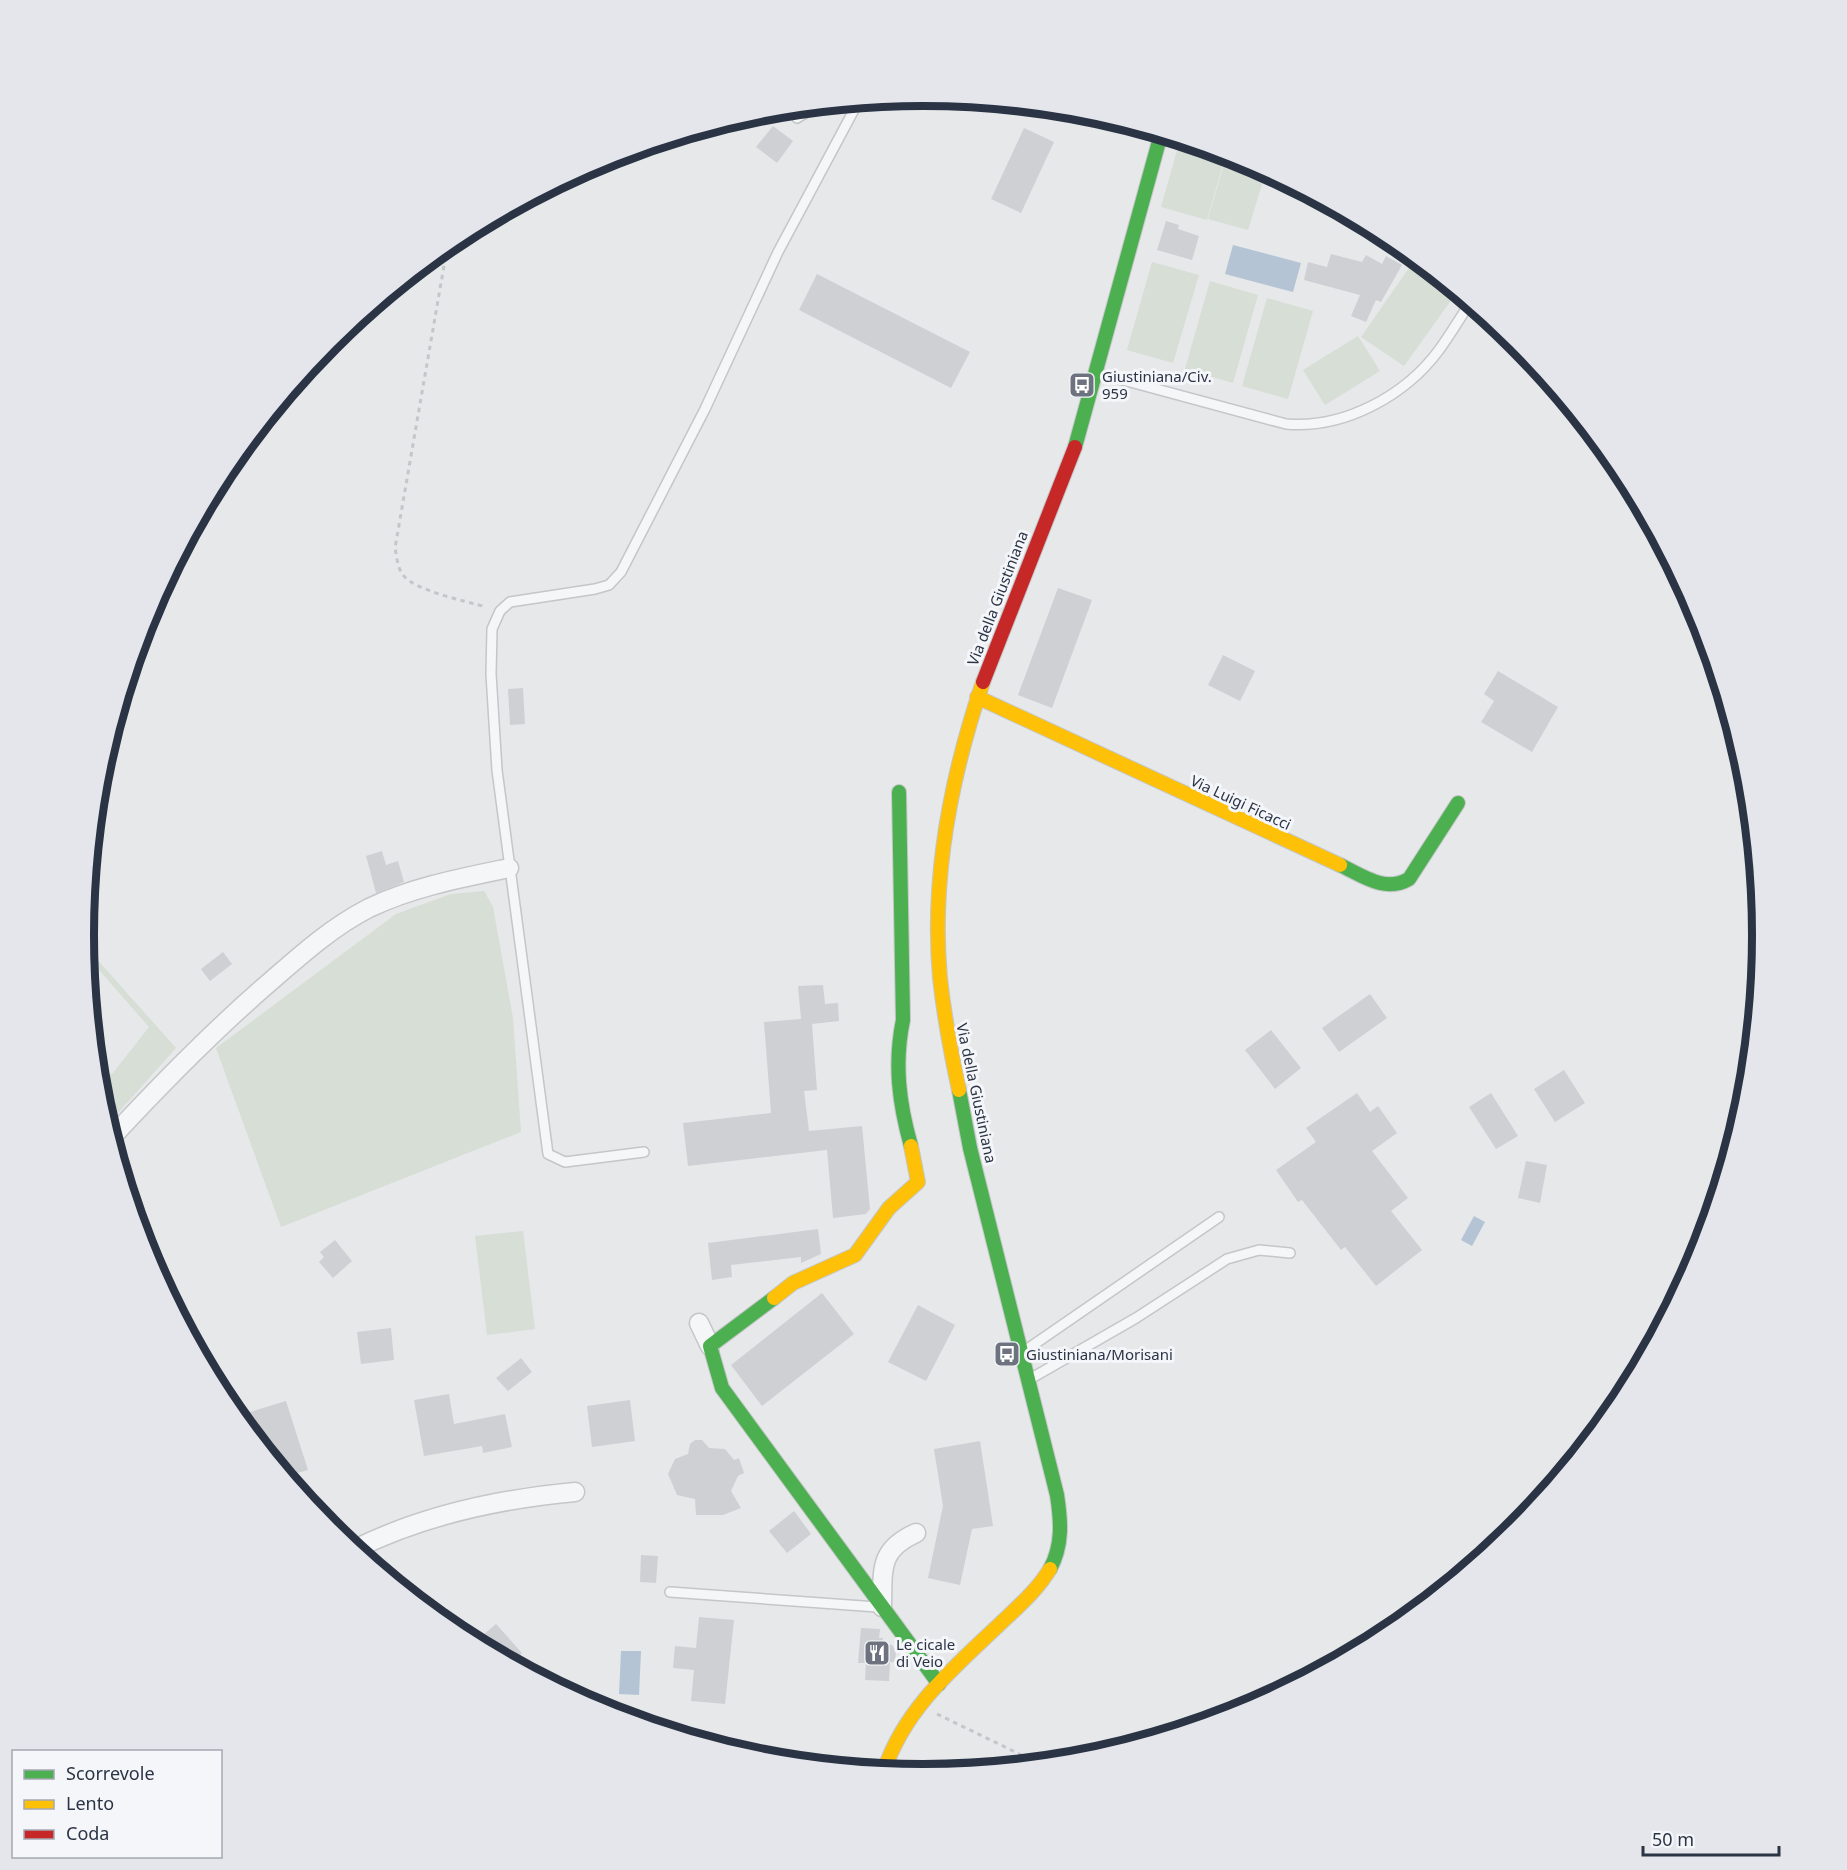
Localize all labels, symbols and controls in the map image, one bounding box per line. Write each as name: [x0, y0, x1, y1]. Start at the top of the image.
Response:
place label: Giustiniana/Civ. 959: [1102, 366, 1212, 403]
bus stop icon: Giustiniana/Civ. 959: [1067, 370, 1097, 400]
street label: Via della Giustiniana: [962, 528, 1032, 668]
street label: Via Luigi Ficacci: [1188, 770, 1294, 834]
street label: Via della Giustiniana: [952, 1021, 1002, 1165]
bus stop icon: Giustiniana/Morisani: [992, 1339, 1022, 1369]
place label: Giustiniana/Morisani: [1026, 1344, 1173, 1364]
place label: Le cicale di Veio: [896, 1634, 955, 1671]
restaurant icon: Le cicale di Veio: [862, 1638, 892, 1668]
legend: [12, 1750, 222, 1858]
text: Scorrevole: [66, 1761, 155, 1785]
text: Lento: [66, 1791, 114, 1815]
scale bar: [1643, 1819, 1780, 1857]
text: Coda: [66, 1821, 109, 1845]
text: 50 m: [1652, 1827, 1694, 1851]

